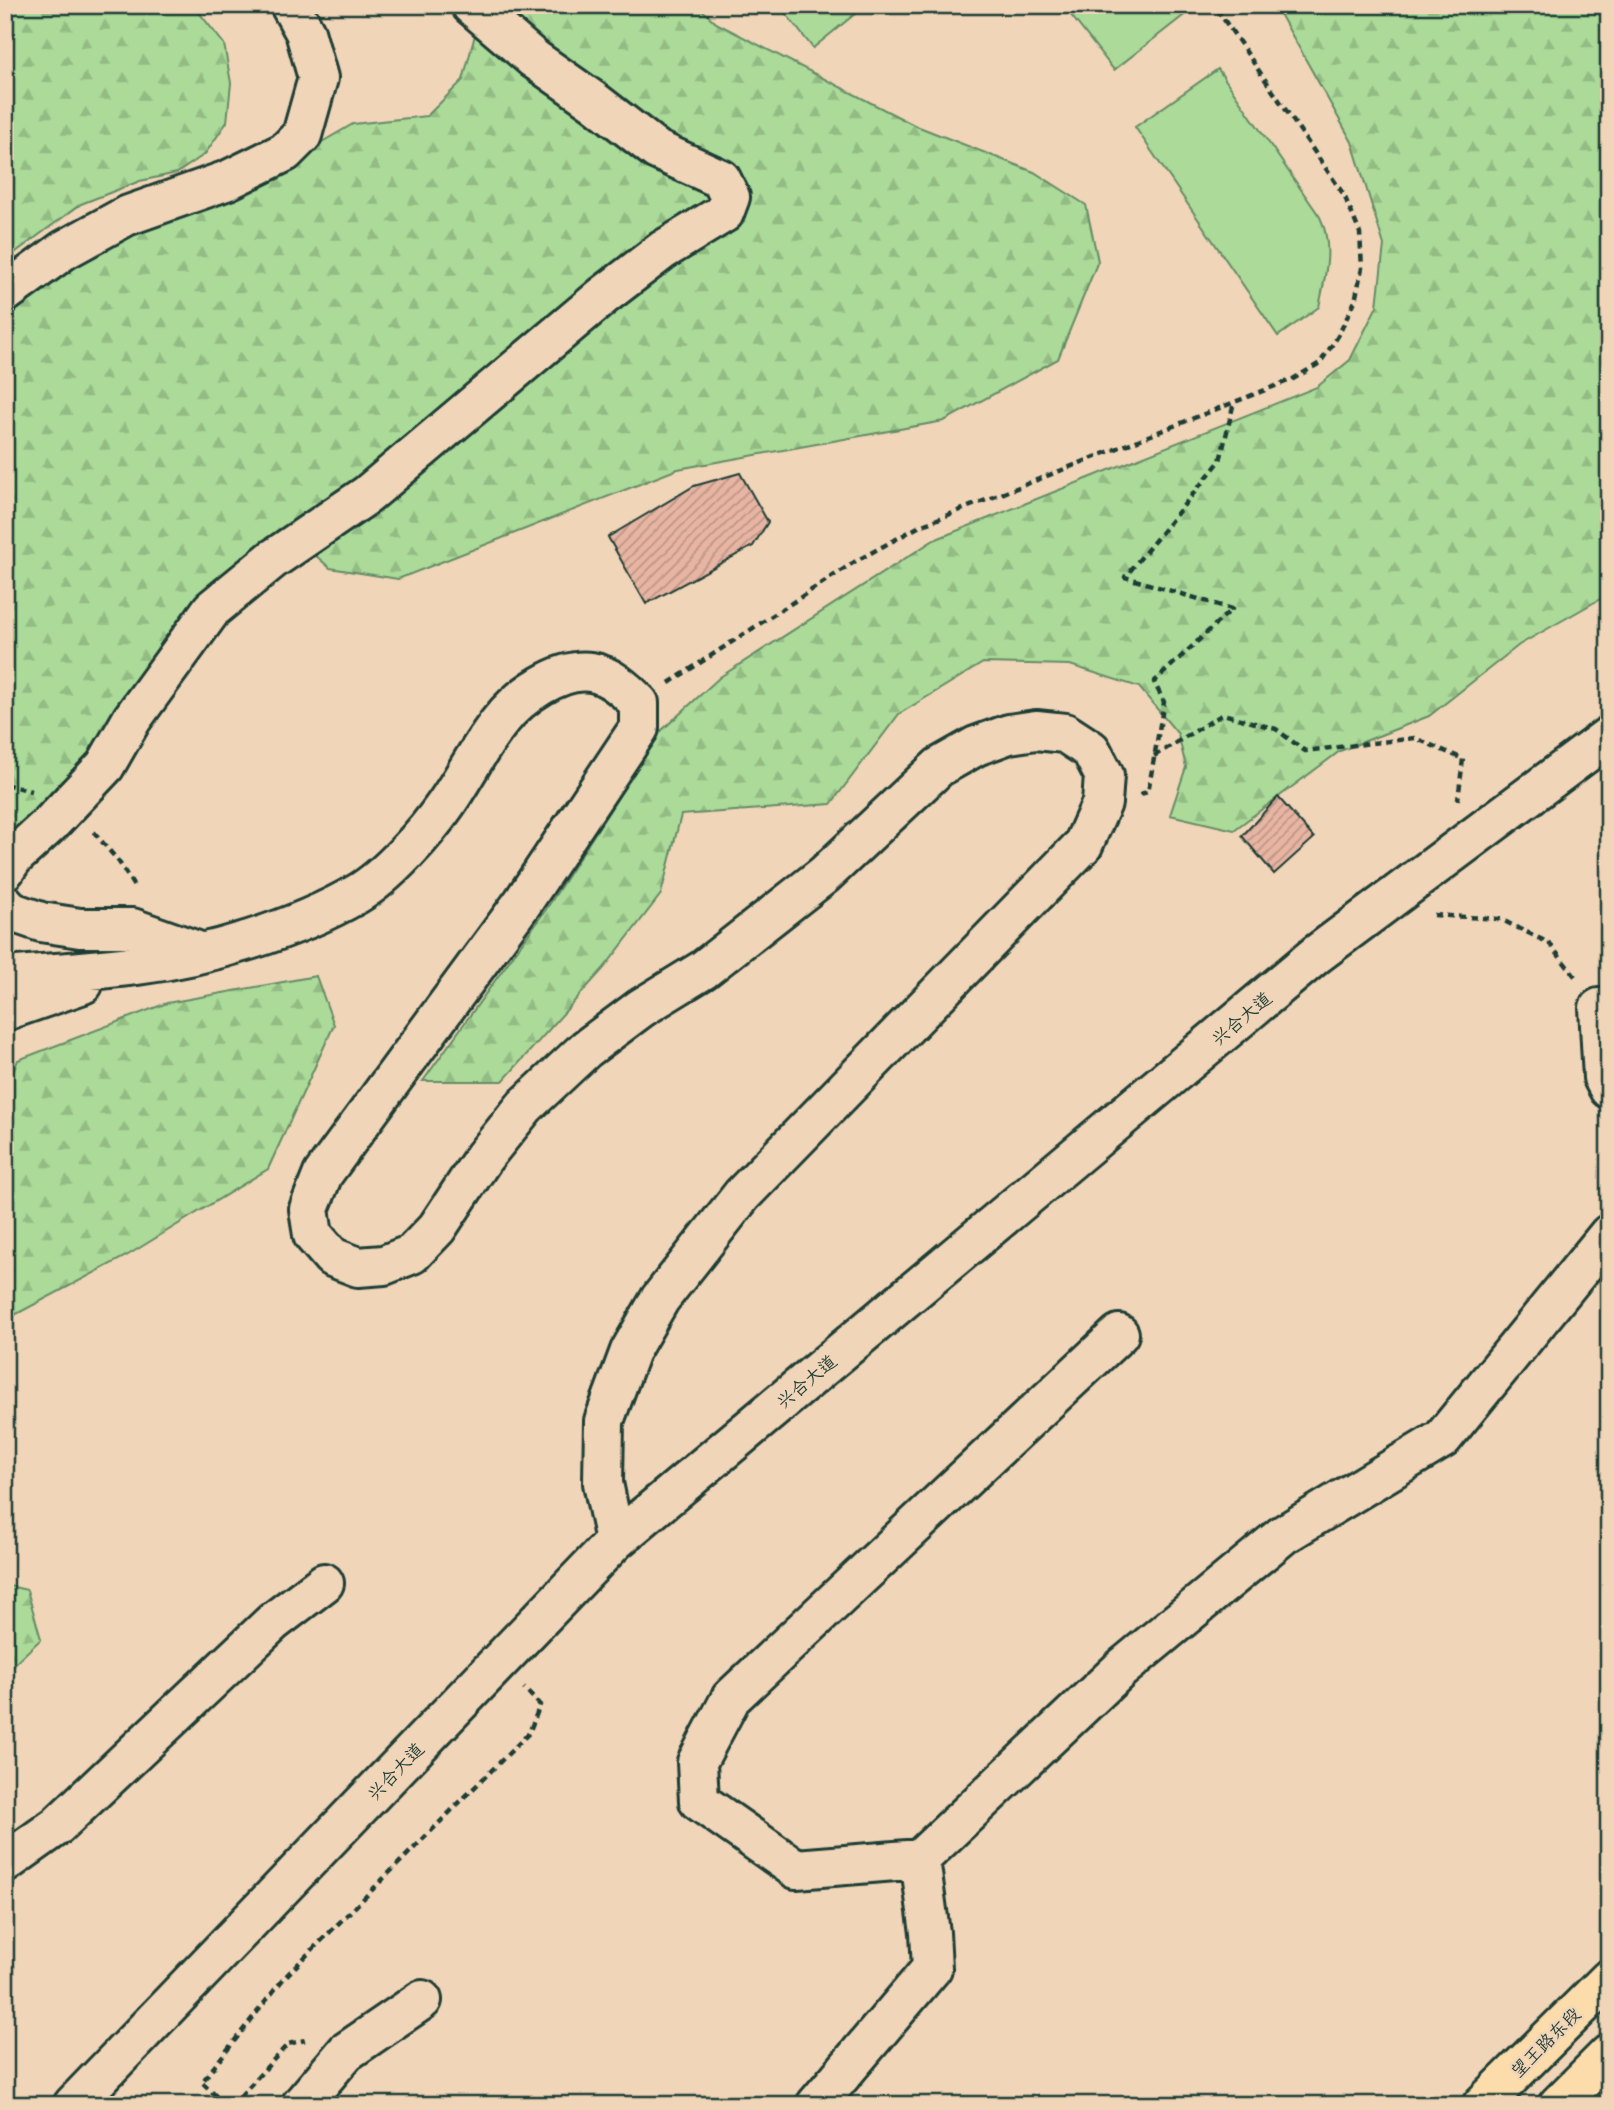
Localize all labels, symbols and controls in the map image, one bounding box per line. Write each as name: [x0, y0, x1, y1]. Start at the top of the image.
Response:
street label: 兴合大道: [1206, 986, 1276, 1050]
street label: 兴合大道: [771, 1349, 841, 1413]
street label: 兴合大道: [361, 1737, 429, 1805]
street label: 望王路东段: [1505, 2002, 1585, 2082]

